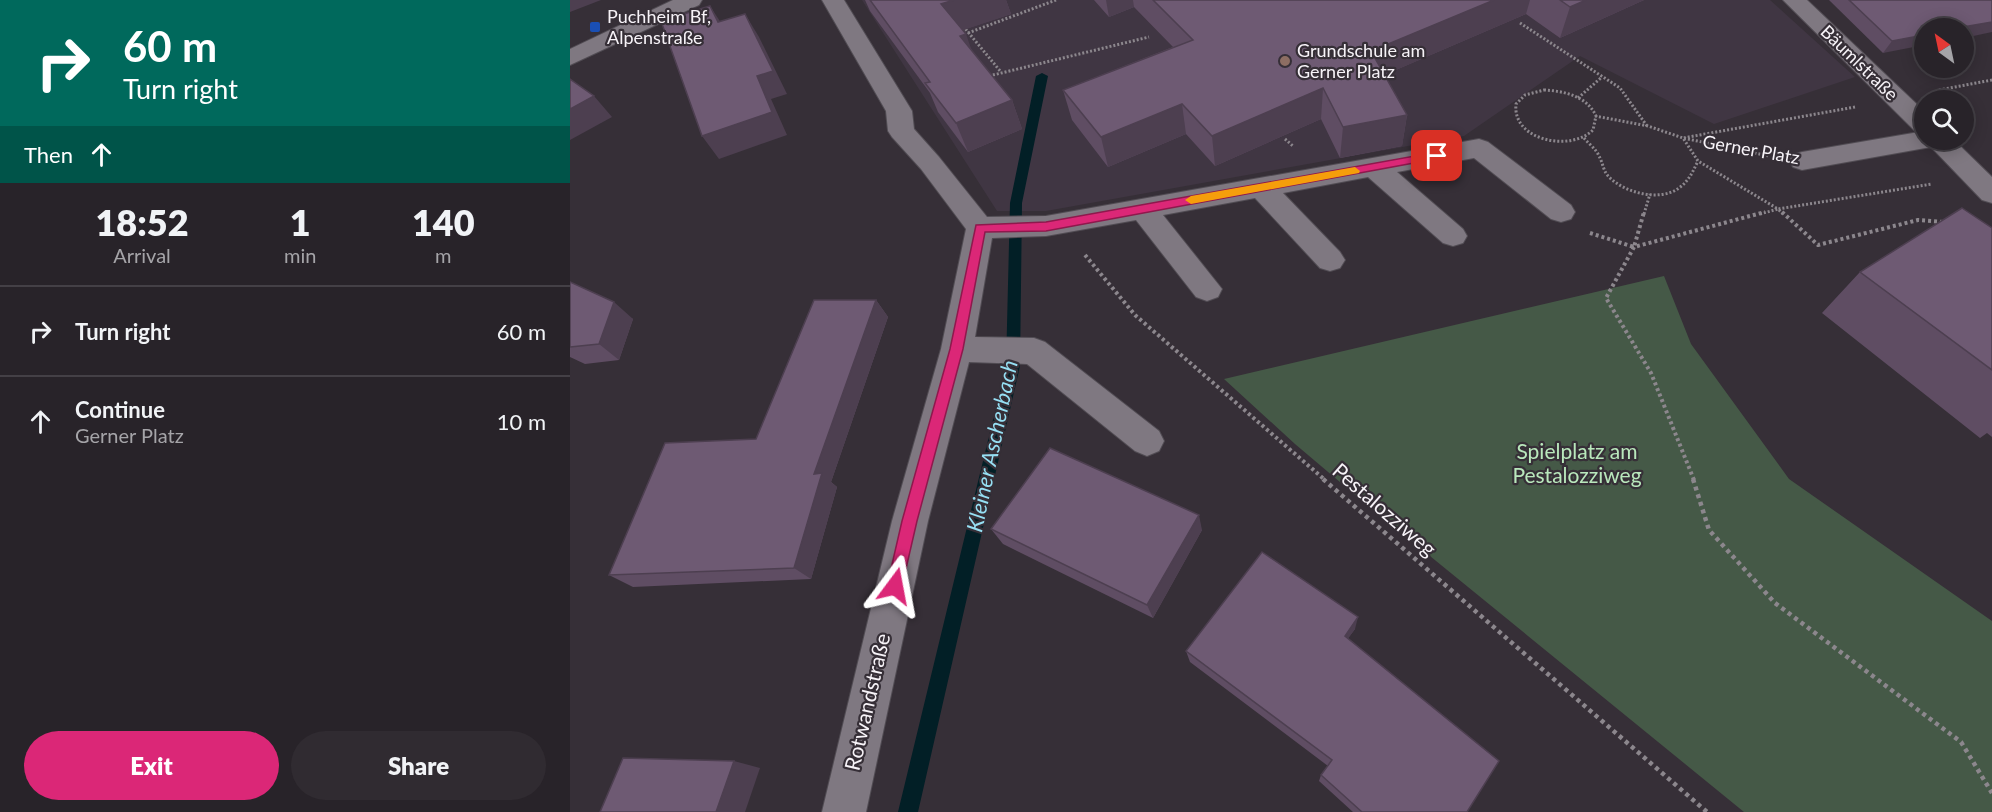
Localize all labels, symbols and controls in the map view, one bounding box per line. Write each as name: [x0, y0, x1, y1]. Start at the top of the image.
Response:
place label: Puchheim Bf, Alpenstraße: [607, 5, 711, 48]
north arrow: [1914, 18, 1974, 78]
map controls: [1914, 18, 1974, 150]
marker: Puchheim Bf, Alpenstraße: [588, 20, 602, 34]
street label: Bäumlstraße: [1816, 20, 1903, 105]
text: 60 m: [123, 21, 217, 71]
icon: right: [24, 24, 102, 102]
place label: Grundschule am Gerner Platz: [1297, 39, 1425, 82]
marker: Grundschule am Gerner Platz: [1278, 54, 1292, 68]
text: Turn right: [123, 72, 238, 105]
button: search: [1914, 90, 1974, 150]
pin: [1411, 130, 1462, 181]
street label: Gerner Platz: [1701, 130, 1801, 168]
icon: ahead: [85, 138, 118, 171]
icon: arrive: [1420, 139, 1453, 172]
text: Then: [24, 141, 73, 168]
text: 18:52: [95, 200, 189, 244]
text: 1: [290, 200, 311, 244]
text: 140: [412, 200, 475, 244]
text: Arrival: [113, 243, 171, 267]
text: min: [284, 243, 316, 267]
text: m: [435, 243, 451, 267]
icon: right: [24, 315, 57, 348]
text: Turn right: [75, 318, 170, 345]
text: 60 m: [497, 318, 546, 345]
water label: Kleiner Ascherbach: [960, 358, 1023, 534]
text: Continue: [75, 396, 165, 423]
icon: ahead: [24, 405, 57, 438]
text: 10 m: [497, 408, 546, 435]
text: Gerner Platz: [75, 423, 184, 447]
park label: Spielplatz am Pestalozziweg: [1512, 438, 1642, 487]
street label: Pestalozziweg: [1328, 457, 1442, 561]
position arrow: [863, 554, 927, 618]
street label: Rotwandstraße: [839, 631, 894, 773]
button: Exit: [24, 731, 279, 800]
button: Share: [291, 731, 546, 800]

